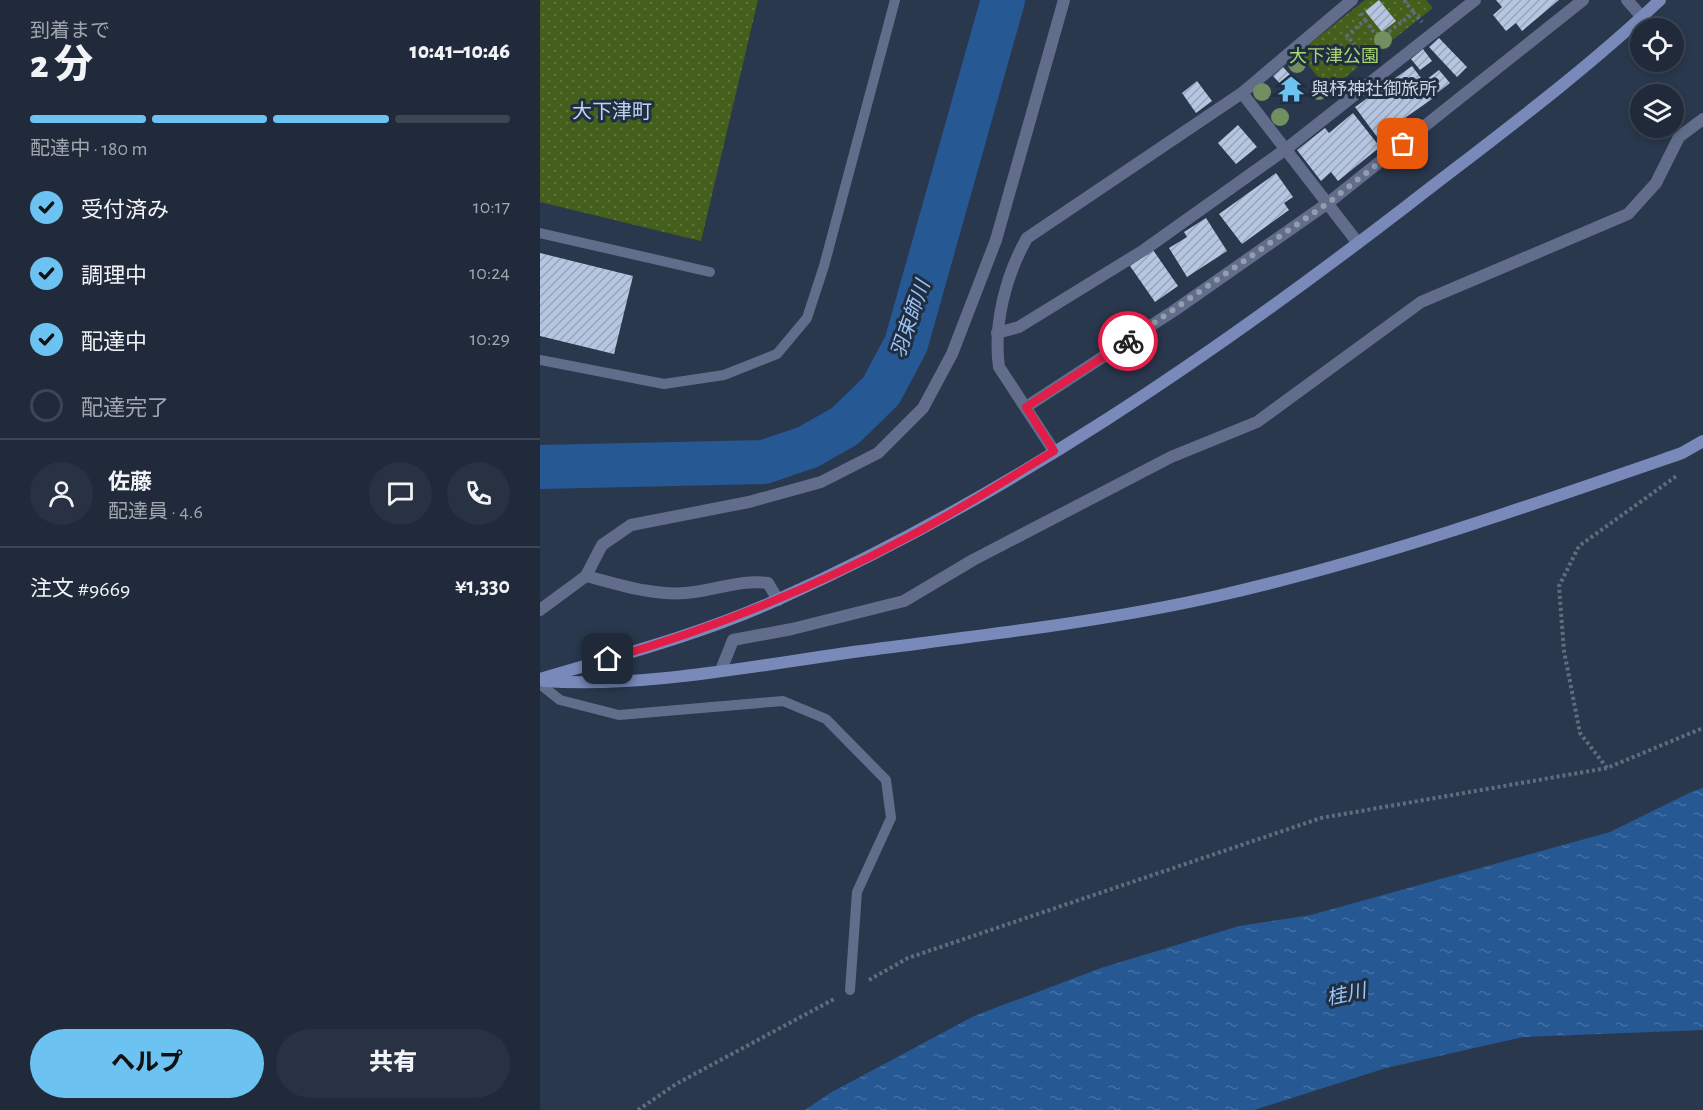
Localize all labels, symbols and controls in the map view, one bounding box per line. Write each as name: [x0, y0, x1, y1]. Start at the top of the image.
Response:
map controls: [1630, 18, 1684, 138]
button: locate: [1630, 18, 1684, 72]
text: 到着まで: [30, 21, 110, 41]
text: 10:41–10:46: [410, 40, 510, 62]
text: 2 分: [30, 46, 93, 85]
park label: 大下津公園: [1289, 47, 1379, 66]
temple icon: 與杼神社御旅所: [1276, 74, 1306, 104]
place label: 與杼神社御旅所: [1311, 79, 1437, 99]
button: layers: [1630, 84, 1684, 138]
district label: 大下津町: [572, 100, 652, 122]
pin: [1377, 118, 1428, 169]
icon: bag: [1386, 127, 1419, 160]
text: 配達中 · 180 m: [30, 139, 147, 159]
icon: check: [30, 191, 63, 224]
text: 10:17: [473, 197, 510, 217]
text: 受付済み: [81, 199, 169, 221]
icon: check: [30, 257, 63, 290]
text: 10:24: [469, 263, 510, 283]
text: 調理中: [81, 265, 147, 287]
water label: 羽束師川: [888, 276, 934, 360]
courier: [1098, 311, 1158, 371]
icon: check: [30, 323, 63, 356]
icon: bike: [1112, 325, 1145, 358]
text: 10:29: [469, 329, 510, 349]
text: 配達中: [81, 331, 147, 353]
text: 配達完了: [81, 397, 169, 419]
button: person: [30, 462, 93, 525]
button: chat: [369, 462, 432, 525]
button: phone: [447, 462, 510, 525]
text: 佐藤: [108, 471, 152, 493]
text: 配達員 · 4.6: [108, 502, 203, 522]
text: ¥1,330: [455, 575, 510, 597]
text: 注文 #9669: [30, 578, 130, 600]
pin: [582, 633, 633, 684]
icon: home: [591, 642, 624, 675]
water label: 桂川: [1324, 980, 1370, 1009]
button: ヘルプ: [30, 1029, 264, 1098]
button: 共有: [276, 1029, 510, 1098]

